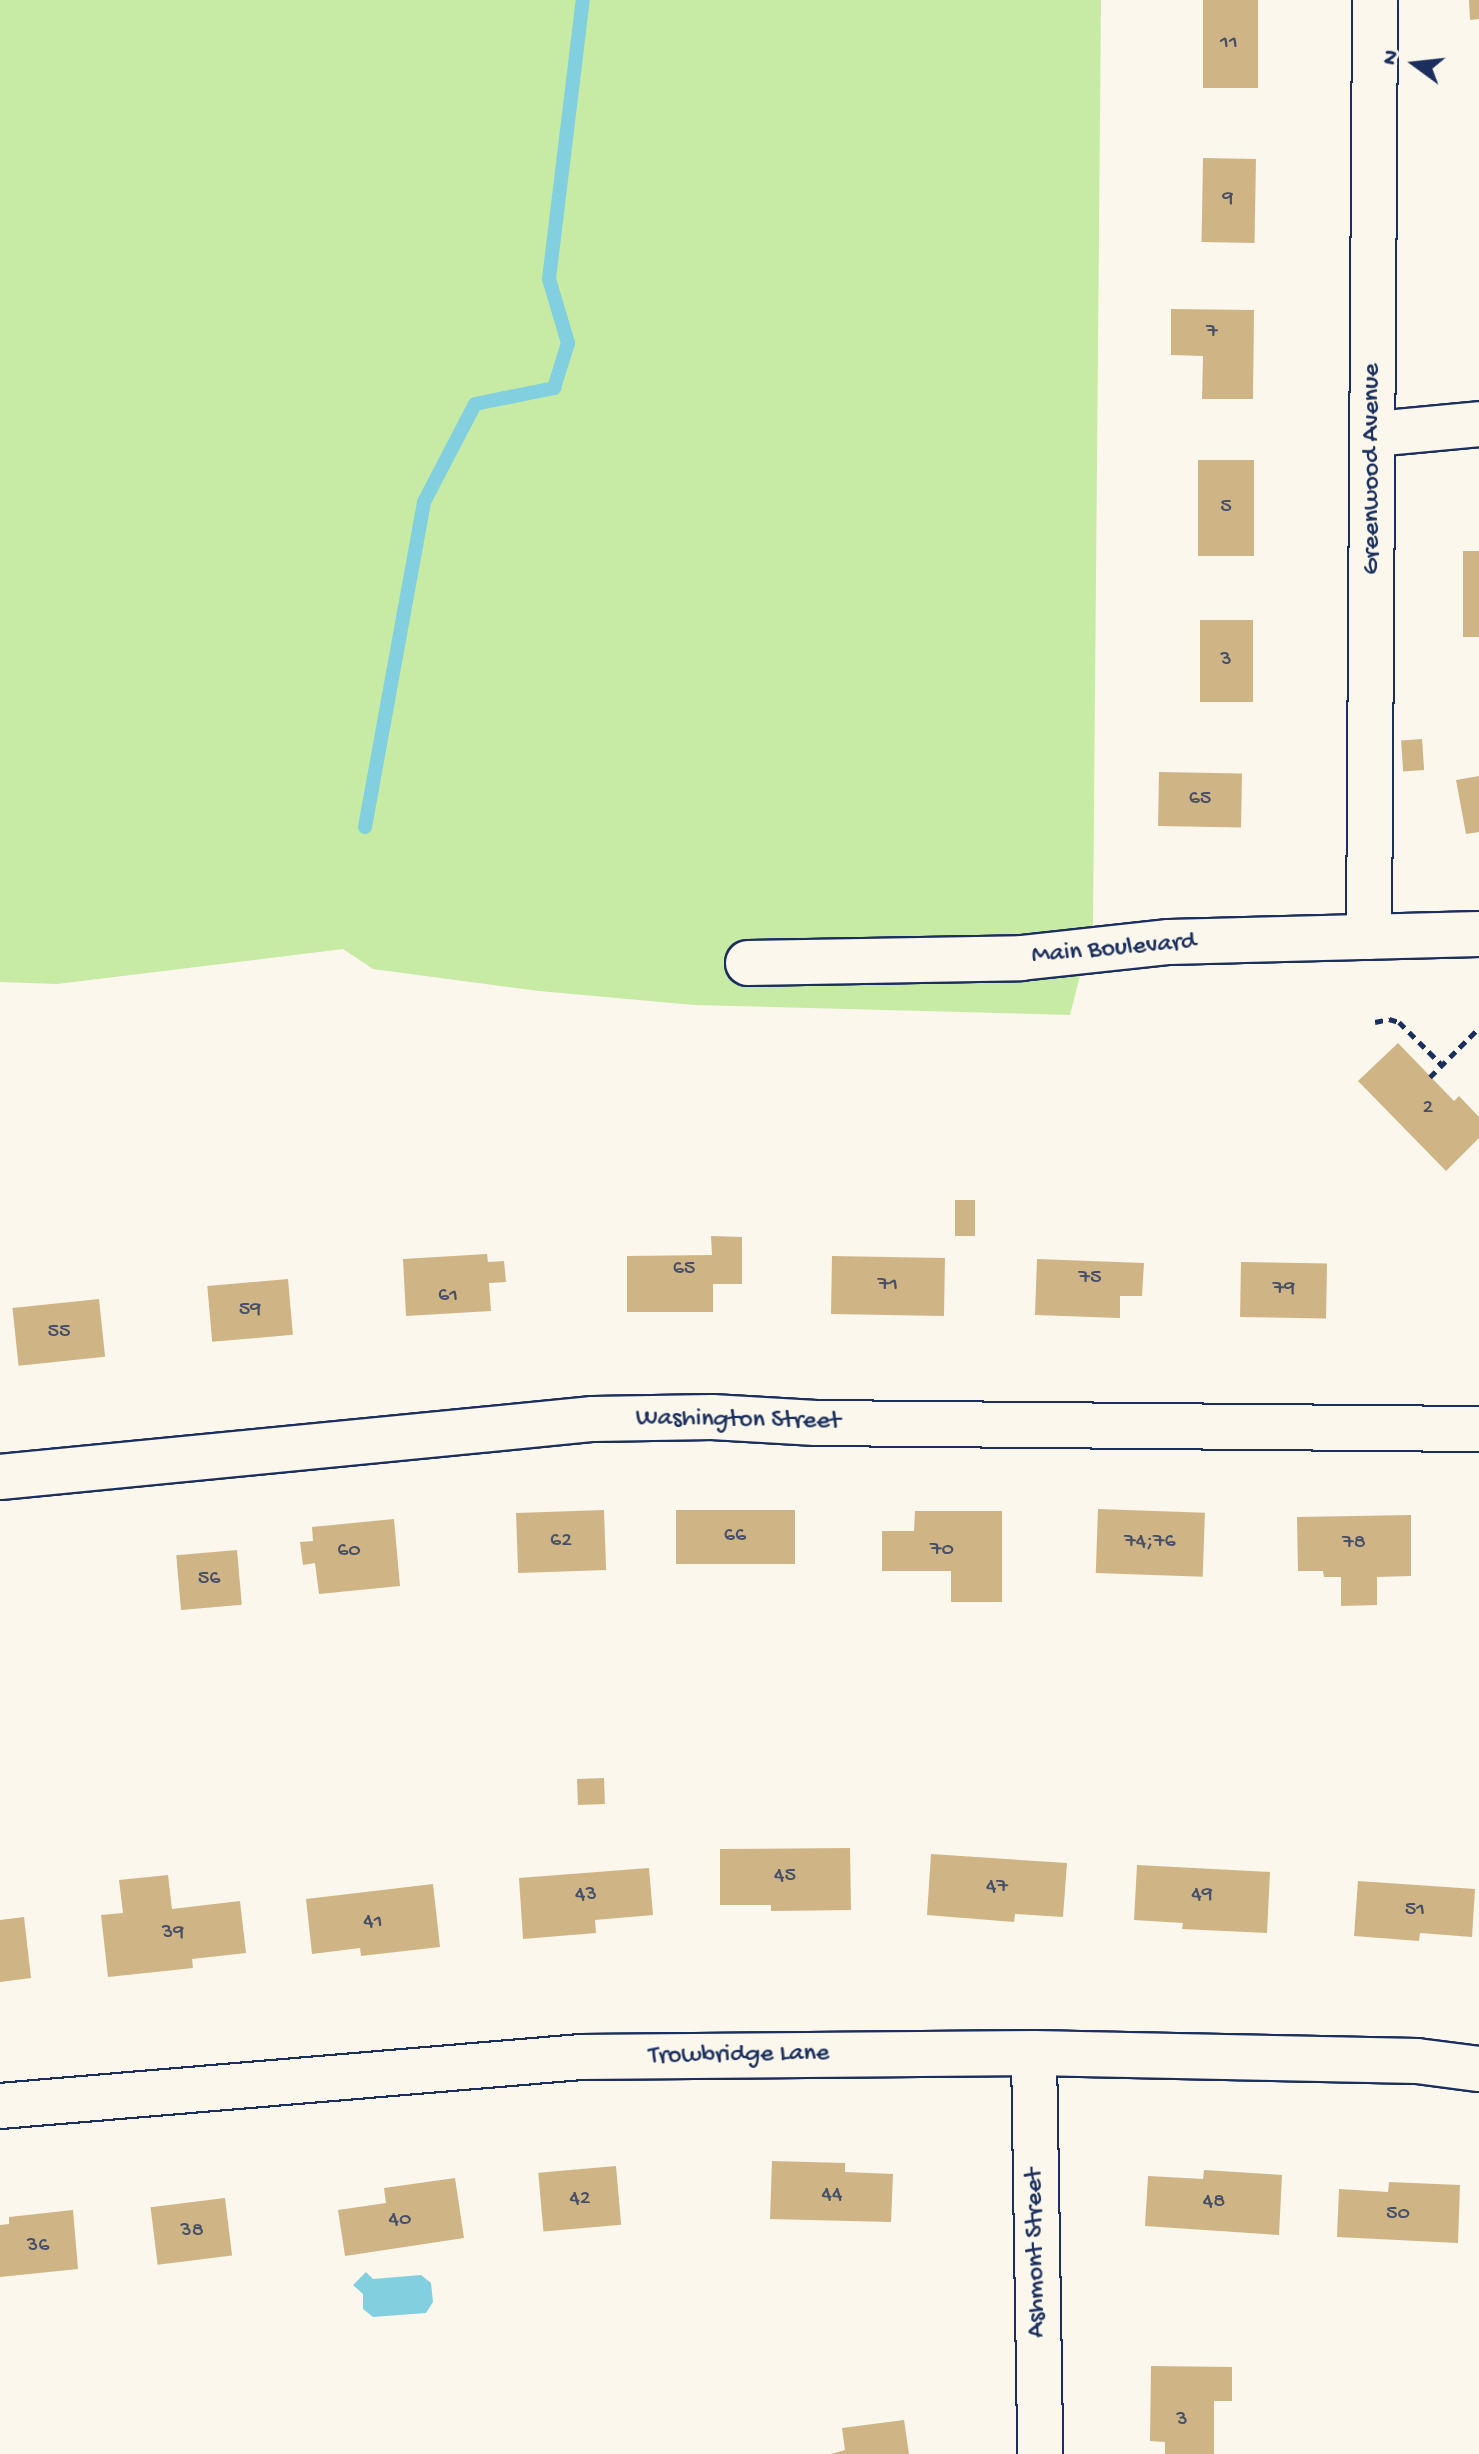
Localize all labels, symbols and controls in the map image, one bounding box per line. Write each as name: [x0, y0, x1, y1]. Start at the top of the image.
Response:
north arrow: [1375, 24, 1455, 104]
house number: 11: [1220, 31, 1238, 57]
text: N: [1377, 47, 1406, 68]
house number: 9: [1222, 187, 1234, 213]
house number: 7: [1206, 320, 1218, 346]
street label: Greenwood Avenue: [1357, 363, 1389, 575]
house number: 5: [1220, 495, 1232, 521]
house number: 3: [1220, 648, 1232, 674]
house number: 65: [1189, 787, 1211, 813]
street label: Main Boulevard: [1030, 927, 1198, 973]
house number: 2: [1423, 1096, 1433, 1122]
house number: 65: [673, 1257, 695, 1283]
house number: 75: [1078, 1266, 1102, 1292]
house number: 71: [878, 1273, 898, 1299]
house number: 79: [1273, 1277, 1295, 1303]
house number: 61: [438, 1284, 458, 1310]
house number: 59: [239, 1298, 261, 1324]
house number: 55: [47, 1320, 71, 1346]
street label: Washington Street: [635, 1404, 841, 1438]
house number: 66: [724, 1524, 746, 1550]
house number: 62: [550, 1529, 572, 1555]
house number: 74;76: [1124, 1530, 1176, 1556]
house number: 78: [1342, 1531, 1366, 1557]
house number: 70: [930, 1538, 954, 1564]
house number: 60: [337, 1539, 361, 1565]
house number: 56: [198, 1567, 220, 1593]
house number: 45: [774, 1864, 796, 1890]
house number: 47: [986, 1875, 1008, 1901]
house number: 43: [575, 1883, 597, 1909]
house number: 49: [1191, 1883, 1213, 1909]
house number: 51: [1405, 1898, 1425, 1924]
house number: 41: [363, 1910, 383, 1936]
house number: 39: [162, 1921, 184, 1947]
street label: Trowbridge Lane: [648, 2039, 830, 2073]
street label: Ashmont Street: [1020, 2168, 1054, 2338]
house number: 44: [822, 2183, 842, 2209]
house number: 42: [569, 2187, 591, 2213]
house number: 48: [1203, 2190, 1225, 2216]
house number: 50: [1386, 2202, 1410, 2228]
house number: 40: [389, 2208, 411, 2234]
house number: 38: [180, 2219, 204, 2245]
house number: 36: [27, 2234, 49, 2260]
house number: 3: [1176, 2408, 1188, 2434]

